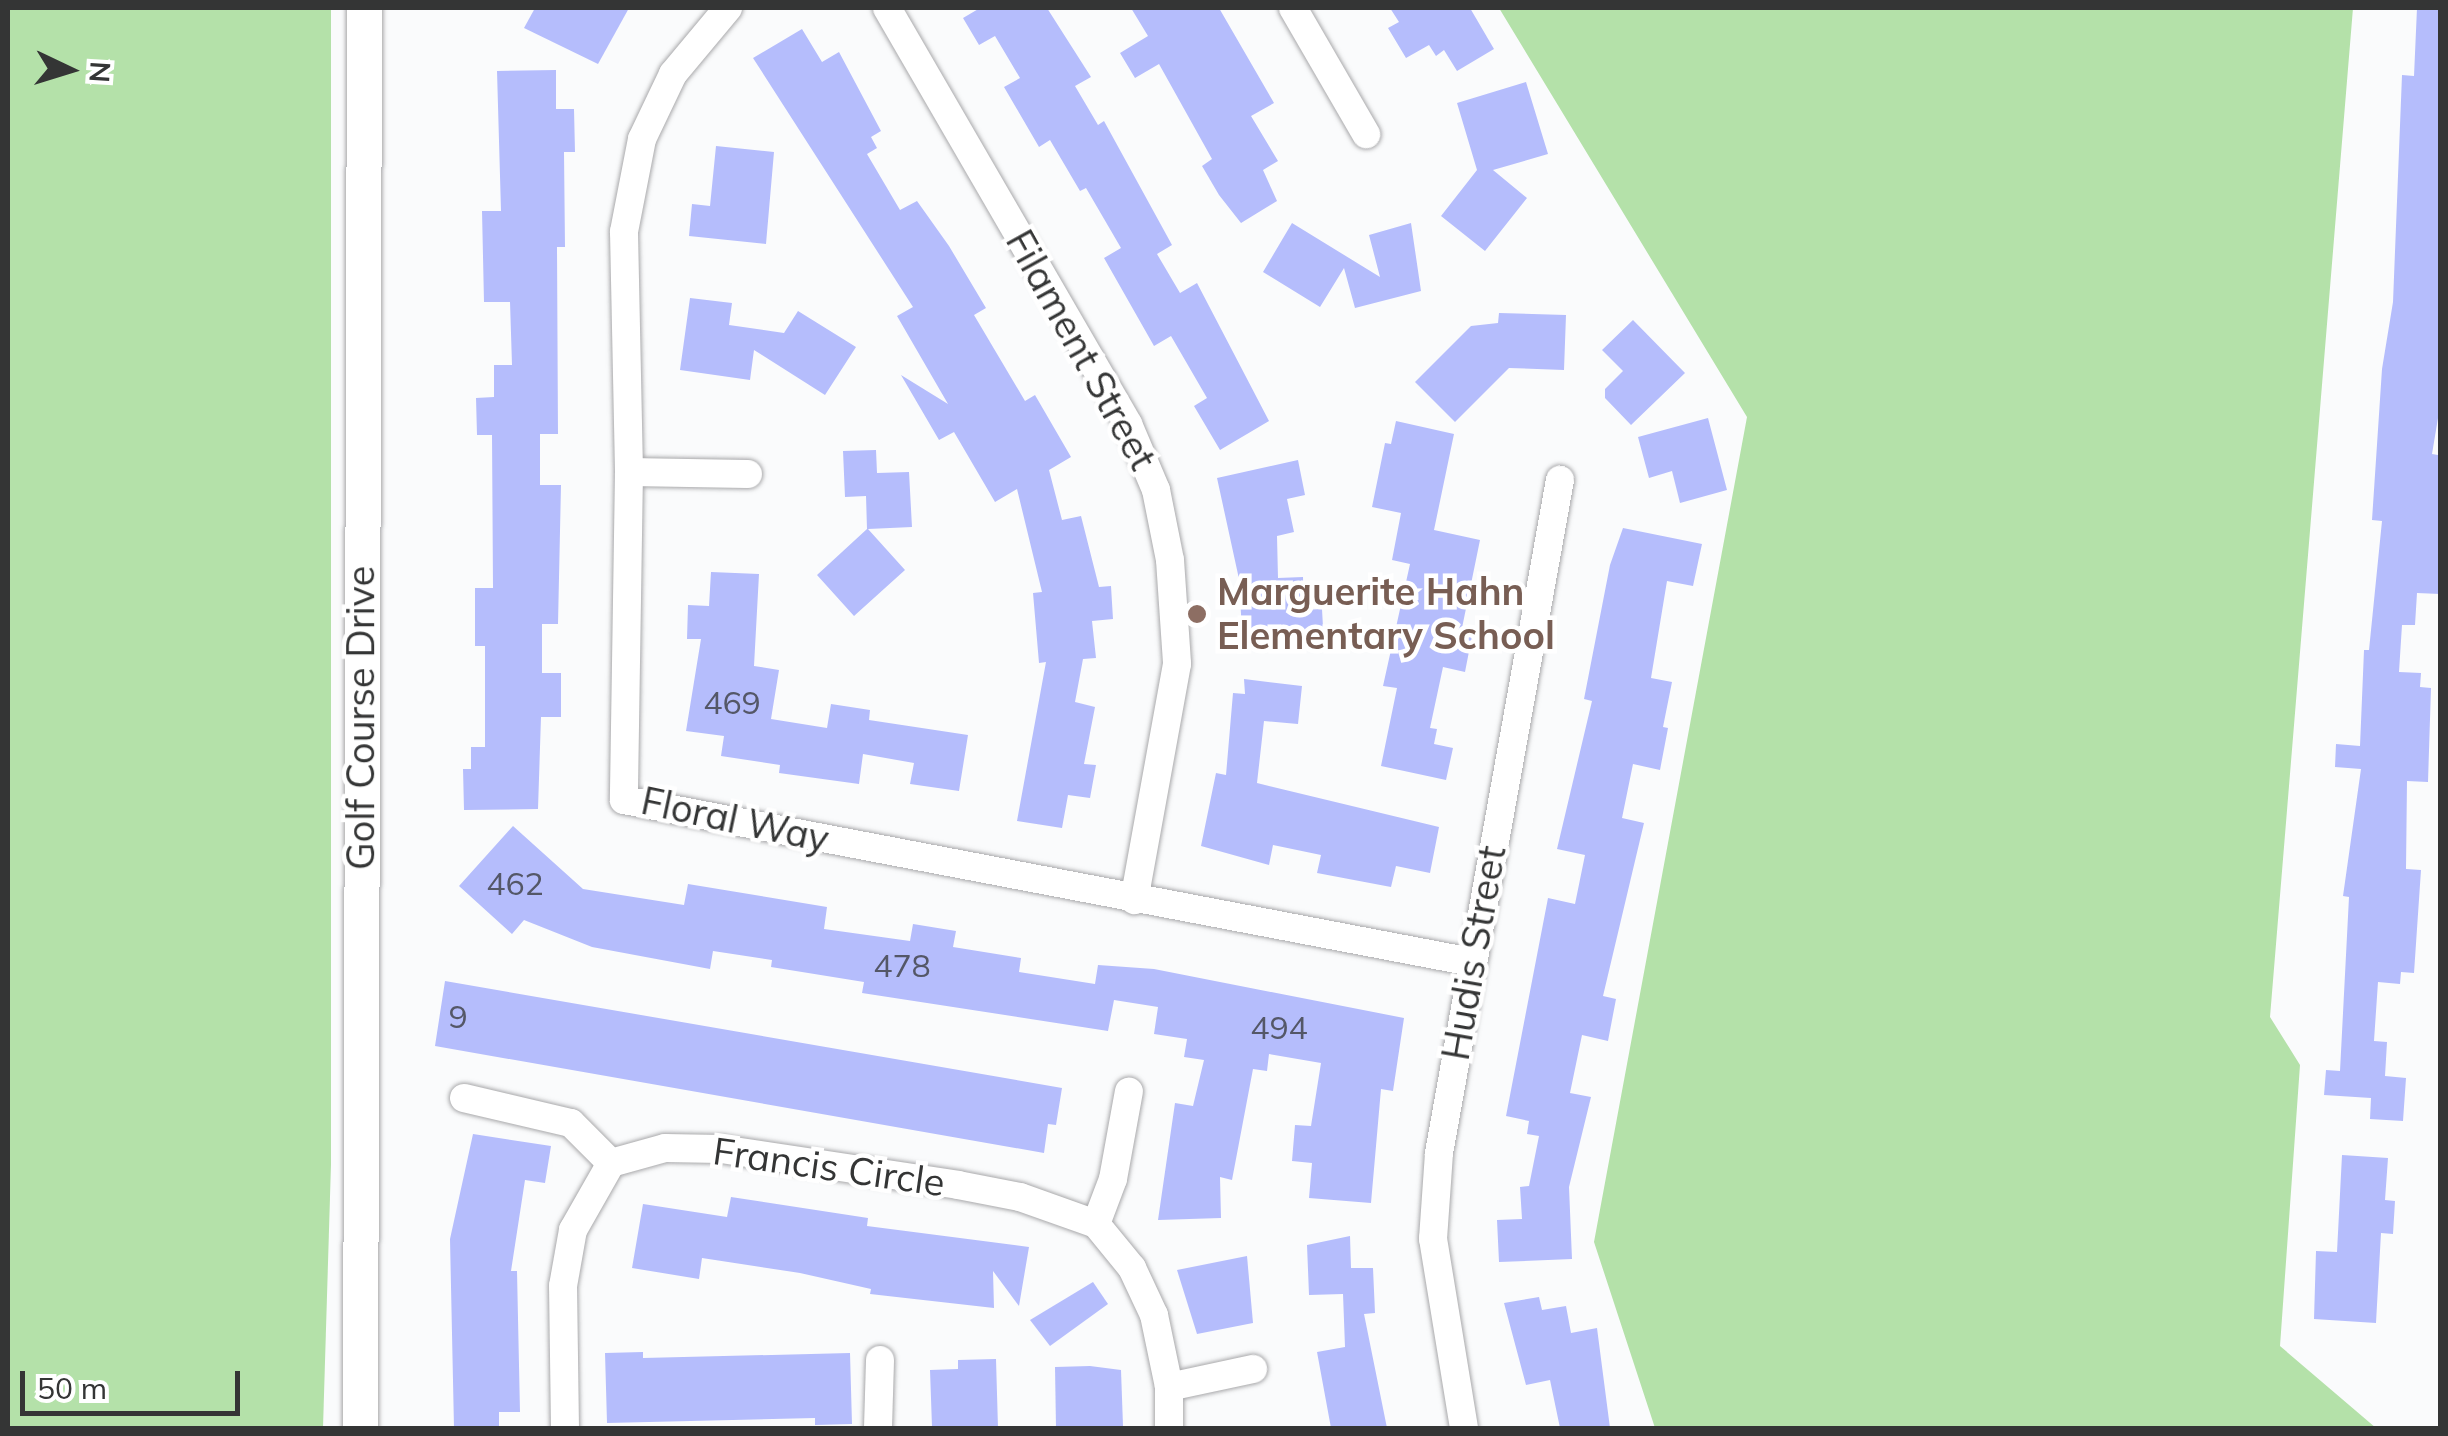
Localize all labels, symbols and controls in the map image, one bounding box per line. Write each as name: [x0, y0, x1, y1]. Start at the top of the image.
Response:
north arrow: [20, 20, 120, 120]
text: N: [82, 60, 119, 84]
street label: Filament Street: [996, 222, 1166, 478]
street label: Golf Course Drive: [338, 566, 384, 870]
place label: Marguerite Hahn Elementary School: [1217, 569, 1555, 658]
marker: Marguerite Hahn Elementary School: [1186, 603, 1208, 625]
house number: 469: [703, 683, 761, 721]
street label: Floral Way: [637, 778, 833, 862]
street label: Hudis Street: [1433, 842, 1515, 1064]
house number: 462: [486, 864, 544, 902]
house number: 478: [873, 946, 931, 984]
house number: 9: [448, 997, 468, 1035]
house number: 494: [1250, 1008, 1308, 1046]
street label: Francis Circle: [710, 1128, 948, 1206]
scale bar: [25, 1351, 245, 1413]
text: 50 m: [37, 1369, 107, 1407]

